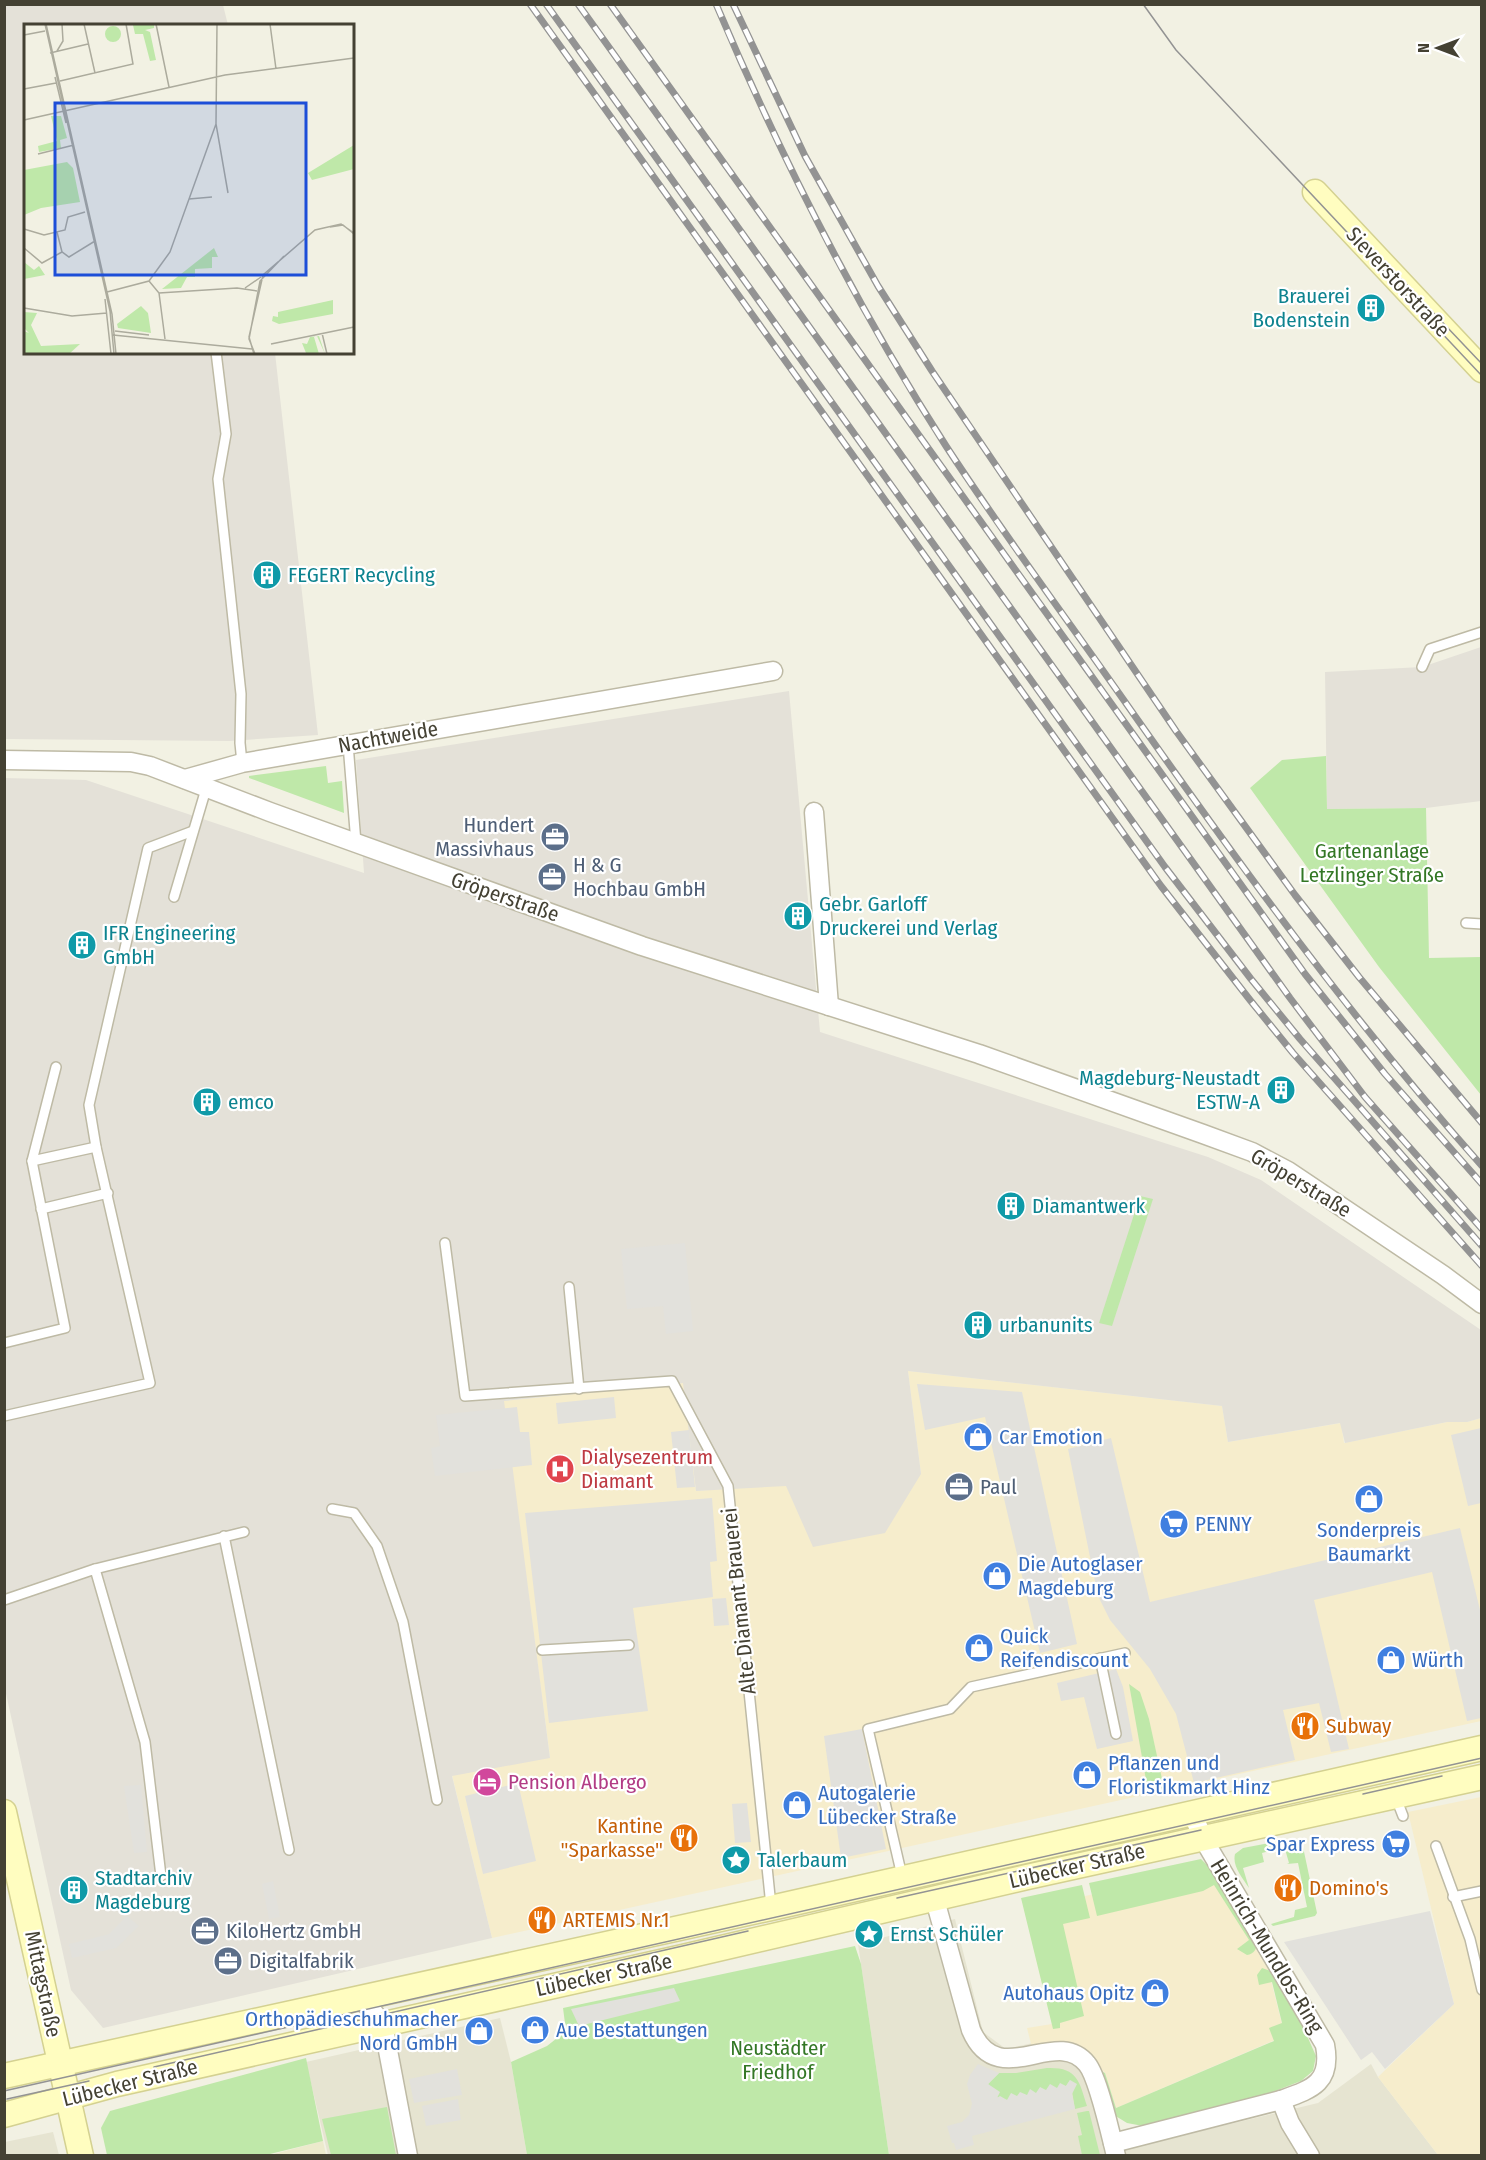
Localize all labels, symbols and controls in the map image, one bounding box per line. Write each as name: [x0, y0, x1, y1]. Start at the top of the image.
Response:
north arrow: [1408, 18, 1468, 78]
inset map: [24, 24, 354, 354]
text: N: [1414, 43, 1433, 53]
street label: Sieverstorstraße: [1341, 222, 1455, 342]
place label: Brauerei Bodenstein: [1253, 283, 1350, 333]
building icon: Brauerei Bodenstein: [1355, 292, 1387, 324]
building icon: FEGERT Recycling: [251, 559, 283, 591]
place label: FEGERT Recycling: [288, 562, 435, 588]
street label: Nachtweide: [336, 715, 440, 759]
place label: Hundert Massivhaus: [435, 812, 534, 862]
office icon: Hundert Massivhaus: [539, 821, 571, 853]
park label: Gartenanlage Letzlinger Straße: [1300, 838, 1444, 888]
place label: H & G Hochbau GmbH: [573, 852, 706, 902]
office icon: H & G Hochbau GmbH: [536, 861, 568, 893]
street label: Gröperstraße: [447, 866, 563, 928]
place label: Gebr. Garloff Druckerei und Verlag: [819, 891, 997, 941]
building icon: Gebr. Garloff Druckerei und Verlag: [782, 900, 814, 932]
place label: IFR Engineering GmbH: [103, 920, 235, 970]
building icon: IFR Engineering GmbH: [66, 929, 98, 961]
place label: Magdeburg-Neustadt ESTW-A: [1079, 1065, 1260, 1115]
building icon: Magdeburg-Neustadt ESTW-A: [1265, 1074, 1297, 1106]
building icon: emco: [191, 1086, 223, 1118]
place label: emco: [228, 1089, 274, 1115]
street label: Gröperstraße: [1246, 1143, 1356, 1223]
building icon: Diamantwerk: [995, 1190, 1027, 1222]
place label: Diamantwerk: [1032, 1193, 1146, 1219]
building icon: urbanunits: [962, 1309, 994, 1341]
place label: urbanunits: [999, 1312, 1093, 1338]
shop icon: Car Emotion: [962, 1421, 994, 1453]
place label: Car Emotion: [999, 1424, 1103, 1450]
place label: Dialysezentrum Diamant: [581, 1444, 713, 1494]
hospital icon: Dialysezentrum Diamant: [544, 1453, 576, 1485]
office icon: Paul: [943, 1471, 975, 1503]
place label: Paul: [980, 1474, 1017, 1500]
shop icon: Sonderpreis Baumarkt: [1353, 1483, 1385, 1515]
street label: Alte Diamant Brauerei: [716, 1506, 762, 1696]
supermarket icon: PENNY: [1158, 1508, 1190, 1540]
place label: PENNY: [1195, 1511, 1252, 1537]
place label: Sonderpreis Baumarkt: [1317, 1517, 1421, 1567]
place label: Die Autoglaser Magdeburg: [1018, 1551, 1143, 1601]
shop icon: Die Autoglaser Magdeburg: [981, 1560, 1013, 1592]
place label: Quick Reifendiscount: [1000, 1623, 1129, 1673]
shop icon: Quick Reifendiscount: [963, 1632, 995, 1664]
shop icon: Würth: [1375, 1644, 1407, 1676]
place label: Würth: [1412, 1647, 1464, 1673]
restaurant icon: Subway: [1289, 1710, 1321, 1742]
place label: Subway: [1326, 1713, 1392, 1739]
place label: Pflanzen und Floristikmarkt Hinz: [1108, 1750, 1270, 1800]
shop icon: Pflanzen und Floristikmarkt Hinz: [1071, 1759, 1103, 1791]
hotel icon: Pension Albergo: [471, 1766, 503, 1798]
place label: Pension Albergo: [508, 1769, 647, 1795]
place label: Autogalerie Lübecker Straße: [818, 1780, 957, 1830]
shop icon: Autogalerie Lübecker Straße: [781, 1789, 813, 1821]
place label: Kantine "Sparkasse": [561, 1813, 663, 1863]
restaurant icon: Kantine "Sparkasse": [668, 1822, 700, 1854]
supermarket icon: Spar Express: [1380, 1828, 1412, 1860]
place label: Spar Express: [1266, 1831, 1375, 1857]
street label: Lübecker Straße: [1007, 1838, 1147, 1894]
place icon: Talerbaum: [720, 1844, 752, 1876]
place label: Talerbaum: [757, 1847, 847, 1873]
street label: Heinrich-Mundlos-Ring: [1205, 1854, 1329, 2038]
place label: Stadtarchiv Magdeburg: [95, 1865, 193, 1915]
restaurant icon: Domino's: [1272, 1872, 1304, 1904]
building icon: Stadtarchiv Magdeburg: [58, 1874, 90, 1906]
place label: Domino's: [1309, 1875, 1389, 1901]
restaurant icon: ARTEMIS Nr.1: [526, 1904, 558, 1936]
place label: ARTEMIS Nr.1: [563, 1907, 669, 1933]
office icon: KiloHertz GmbH: [189, 1915, 221, 1947]
place label: KiloHertz GmbH: [226, 1918, 362, 1944]
place icon: Ernst Schüler: [853, 1918, 885, 1950]
place label: Ernst Schüler: [890, 1921, 1004, 1947]
street label: Mittagstraße: [19, 1928, 67, 2040]
office icon: Digitalfabrik: [212, 1945, 244, 1977]
place label: Digitalfabrik: [249, 1948, 354, 1974]
street label: Lübecker Straße: [534, 1948, 674, 2002]
shop icon: Autohaus Opitz: [1139, 1977, 1171, 2009]
place label: Autohaus Opitz: [1003, 1980, 1134, 2006]
place label: Orthopädieschuhmacher Nord GmbH: [245, 2006, 459, 2056]
shop icon: Aue Bestattungen: [519, 2014, 551, 2046]
shop icon: Orthopädieschuhmacher Nord GmbH: [463, 2015, 495, 2047]
place label: Aue Bestattungen: [556, 2017, 708, 2043]
park label: Neustädter Friedhof: [730, 2035, 826, 2085]
street label: Lübecker Straße: [60, 2054, 200, 2112]

